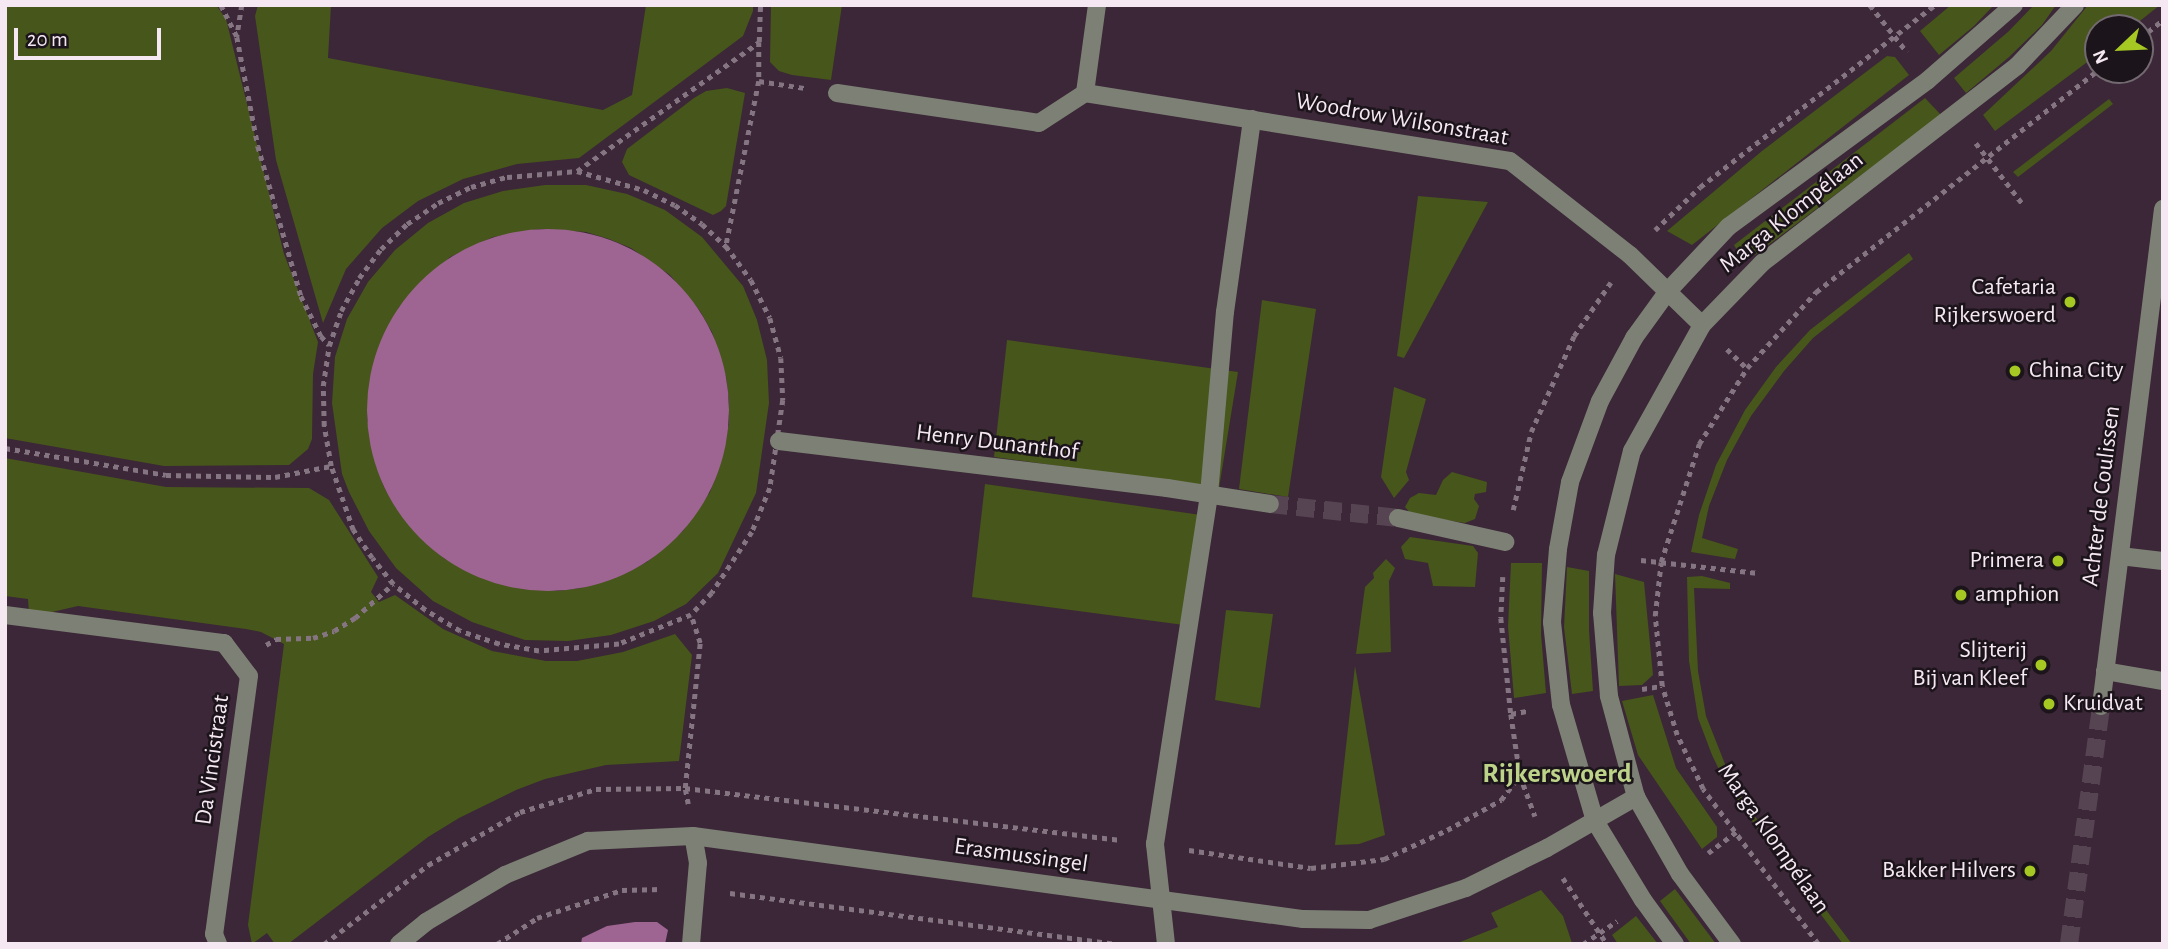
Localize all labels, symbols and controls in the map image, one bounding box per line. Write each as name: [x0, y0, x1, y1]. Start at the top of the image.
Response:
scale bar: [18, 14, 164, 58]
north arrow: [2084, 14, 2154, 84]
text: 20 m: [27, 29, 68, 50]
text: N: [2090, 47, 2112, 66]
street label: Woodrow Wilsonstraat: [1293, 87, 1511, 153]
street label: Marga Klompélaan: [1714, 146, 1870, 280]
place label: Cafetaria Rijkerswoerd: [1933, 274, 2056, 330]
marker: Cafetaria Rijkerswoerd: [2062, 294, 2078, 310]
place label: China City: [2029, 357, 2123, 385]
marker: China City: [2007, 363, 2023, 379]
street label: Achter de Coulissen: [2077, 404, 2127, 588]
street label: Henry Dunanthof: [914, 419, 1080, 467]
place label: Primera: [1969, 547, 2044, 575]
marker: Primera: [2050, 553, 2066, 569]
place label: amphion: [1975, 581, 2059, 609]
marker: amphion: [1953, 587, 1969, 603]
place label: Slijterij Bij van Kleef: [1913, 637, 2027, 693]
marker: Slijterij Bij van Kleef: [2033, 657, 2049, 673]
place label: Kruidvat: [2063, 690, 2143, 718]
street label: Da Vincistraat: [190, 693, 236, 827]
marker: Kruidvat: [2041, 696, 2057, 712]
district label: Rijkerswoerd: [1482, 757, 1632, 791]
street label: Marga Klompélaan: [1710, 758, 1836, 920]
street label: Erasmussingel: [952, 832, 1090, 880]
place label: Bakker Hilvers: [1882, 857, 2016, 885]
marker: Bakker Hilvers: [2022, 863, 2038, 879]

